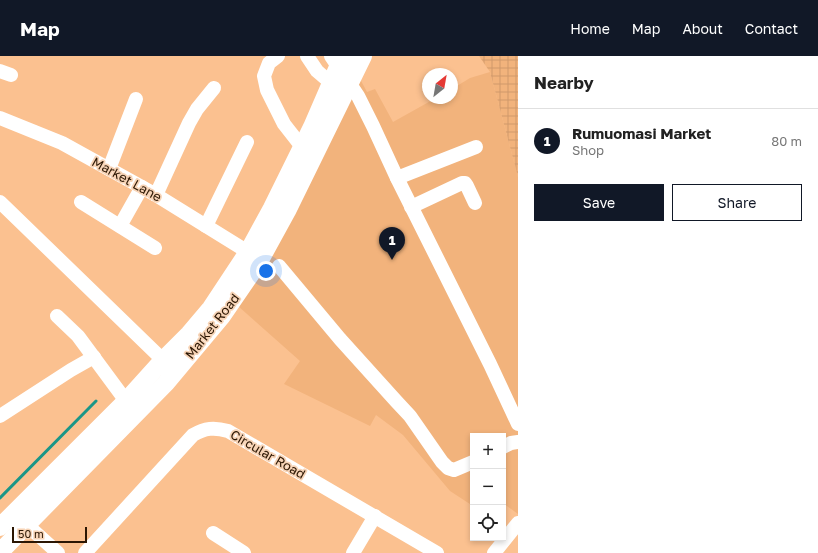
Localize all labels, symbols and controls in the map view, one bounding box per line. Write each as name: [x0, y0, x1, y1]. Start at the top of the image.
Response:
text: Map: [20, 17, 60, 40]
text: Home: [570, 20, 610, 37]
text: Map: [632, 20, 660, 37]
text: About: [682, 20, 723, 37]
text: Contact: [745, 20, 798, 37]
north arrow: [422, 68, 458, 104]
text: Nearby: [534, 72, 594, 93]
text: Rumuomasi Market: [572, 124, 711, 142]
text: 1: [544, 133, 550, 149]
text: 80 m: [771, 133, 802, 149]
text: Shop: [572, 142, 604, 158]
street label: Market Lane: [89, 153, 165, 205]
button: Save: [534, 184, 664, 221]
button: Share: [672, 184, 802, 221]
pin: 1: [379, 227, 405, 260]
your location: [256, 261, 276, 281]
street label: Market Road: [182, 290, 242, 362]
street label: Circular Road: [228, 426, 308, 482]
map controls: [470, 433, 506, 541]
button: +: [470, 433, 506, 469]
button: −: [470, 469, 506, 505]
button: locate: [470, 505, 506, 541]
scale bar: [12, 525, 87, 544]
text: 50 m: [18, 527, 44, 540]

